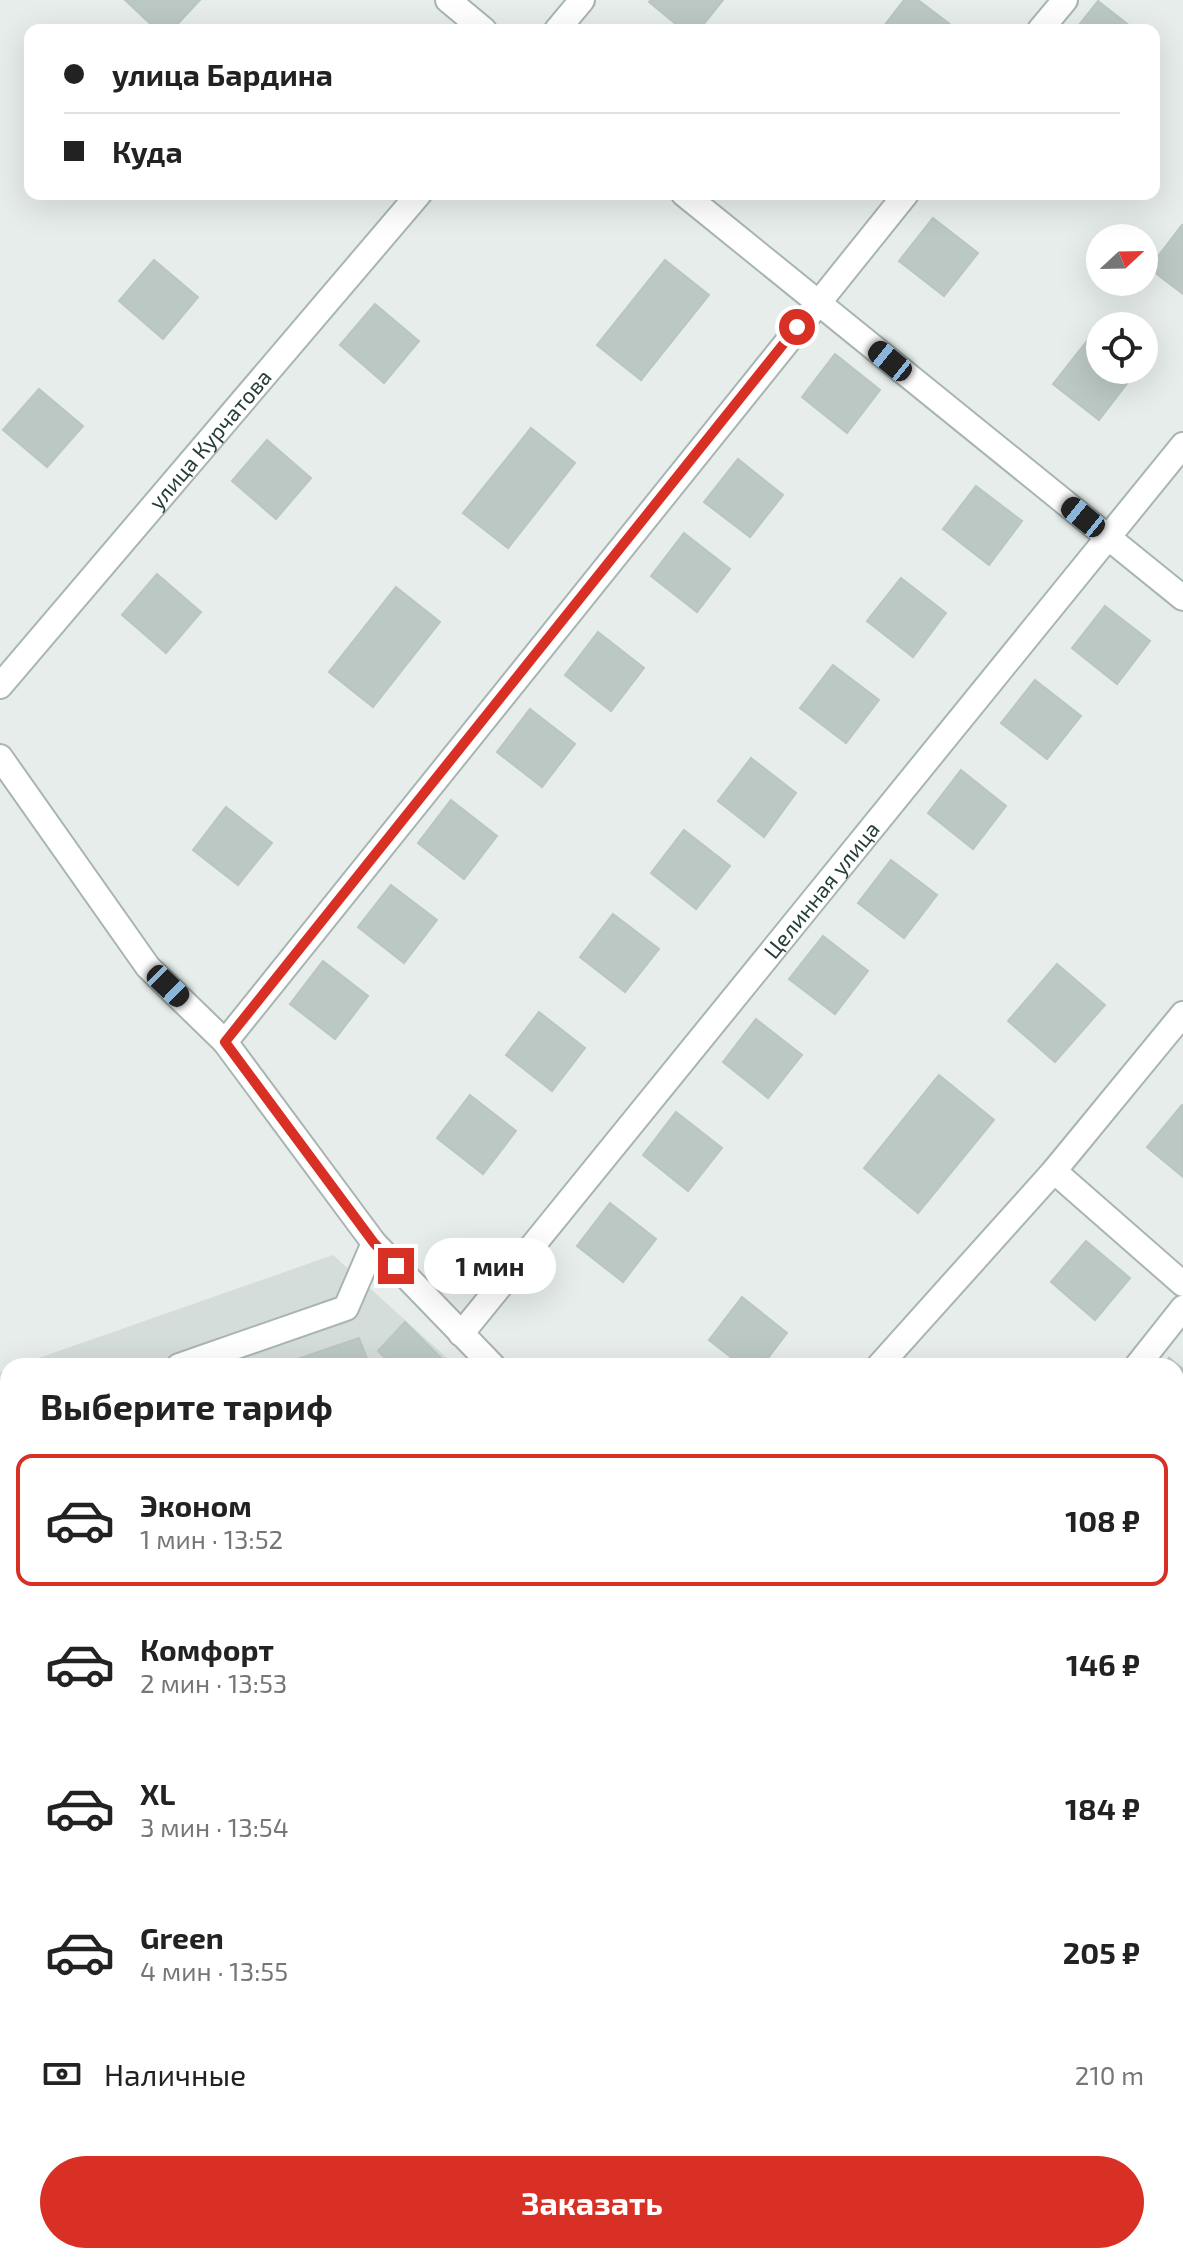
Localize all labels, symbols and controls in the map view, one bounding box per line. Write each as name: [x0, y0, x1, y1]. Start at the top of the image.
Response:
text: улица Бардина: [112, 56, 333, 92]
text: Куда: [112, 133, 183, 169]
north arrow: [1086, 224, 1158, 296]
map controls: [1086, 224, 1158, 384]
route start: [779, 309, 815, 345]
button: locate: [1086, 312, 1158, 384]
car: [864, 337, 916, 385]
street label: улица Курчатова: [143, 364, 276, 514]
car: [1057, 493, 1109, 541]
street label: Целинная улица: [758, 816, 884, 963]
car: [142, 961, 194, 1011]
callout: 1 мин: [424, 1238, 556, 1294]
route end: [378, 1248, 414, 1284]
text: 1 мин: [456, 1250, 524, 1281]
text: Выберите тариф: [40, 1384, 333, 1427]
icon: car: [44, 1484, 116, 1556]
text: Эконом: [140, 1487, 252, 1523]
text: 108 ₽: [1065, 1502, 1140, 1538]
text: 1 мин · 13:52: [140, 1523, 283, 1554]
icon: car: [44, 1628, 116, 1700]
text: Комфорт: [140, 1631, 274, 1667]
text: 146 ₽: [1066, 1646, 1140, 1682]
text: 2 мин · 13:53: [140, 1667, 287, 1698]
icon: car: [44, 1772, 116, 1844]
text: XL: [140, 1775, 175, 1811]
text: 184 ₽: [1065, 1790, 1140, 1826]
text: 3 мин · 13:54: [140, 1811, 289, 1842]
icon: car: [44, 1916, 116, 1988]
text: Green: [140, 1919, 224, 1955]
text: 205 ₽: [1063, 1934, 1140, 1970]
text: 4 мин · 13:55: [140, 1955, 288, 1986]
icon: cash: [40, 2052, 84, 2096]
text: Наличные: [104, 2056, 246, 2092]
text: 210 m: [1075, 2059, 1144, 2090]
button: Заказать: [40, 2156, 1144, 2248]

